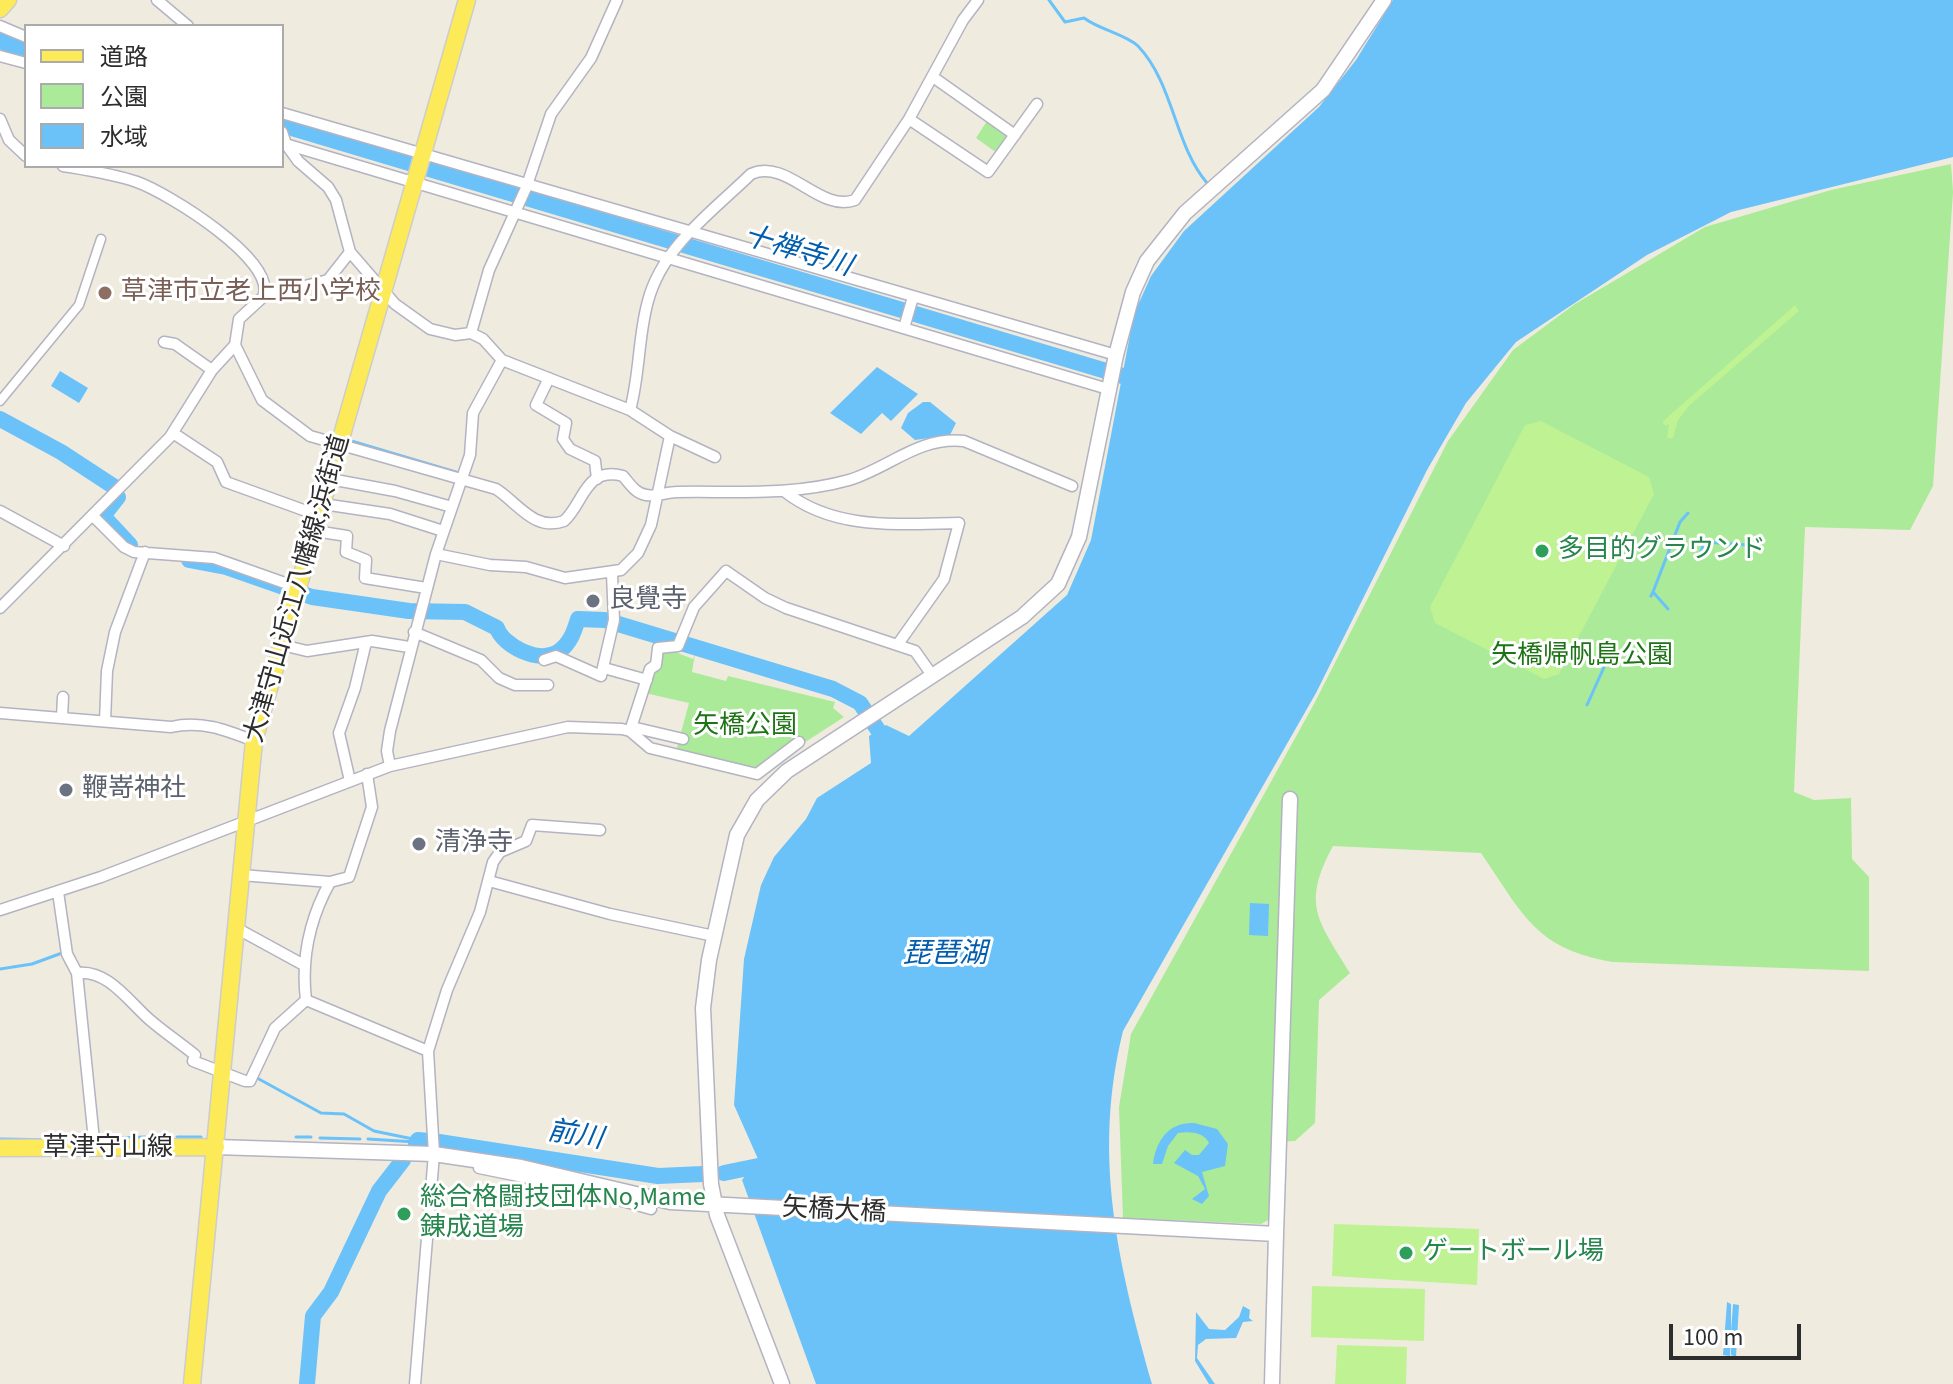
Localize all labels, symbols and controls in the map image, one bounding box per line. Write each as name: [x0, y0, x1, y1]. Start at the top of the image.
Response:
legend: [24, 24, 284, 168]
text: 道路: [100, 40, 148, 75]
text: 公園: [100, 80, 148, 115]
text: 水域: [100, 120, 148, 155]
water label: 十禅寺川: [739, 221, 855, 285]
place label: 草津市立老上西小学校: [121, 277, 381, 309]
marker: 草津市立老上西小学校: [96, 284, 114, 302]
street label: 大津守山近江八幡線;浜街道: [240, 432, 358, 746]
place label: 多目的グラウンド: [1558, 535, 1766, 567]
marker: 多目的グラウンド: [1533, 542, 1551, 560]
place label: 良覺寺: [609, 585, 687, 617]
marker: 良覺寺: [584, 592, 602, 610]
park label: 矢橋帰帆島公園: [1491, 641, 1673, 673]
park label: 矢橋公園: [693, 711, 797, 743]
place label: 鞭嵜神社: [82, 774, 186, 806]
marker: 鞭嵜神社: [57, 781, 75, 799]
place label: 清浄寺: [435, 828, 513, 860]
marker: 清浄寺: [410, 835, 428, 853]
water label: 琵琶湖: [903, 939, 987, 973]
water label: 前川: [545, 1116, 605, 1158]
street label: 草津守山線: [43, 1133, 173, 1165]
place label: 総合格闘技団体No,Mame 錬成道場: [420, 1183, 706, 1244]
street label: 矢橋大橋: [781, 1194, 887, 1230]
marker: 総合格闘技団体No,Mame 錬成道場: [395, 1205, 413, 1223]
place label: ゲートボール場: [1422, 1237, 1604, 1269]
marker: ゲートボール場: [1397, 1244, 1415, 1262]
scale bar: [1673, 1308, 1805, 1358]
text: 100 m: [1683, 1320, 1743, 1355]

